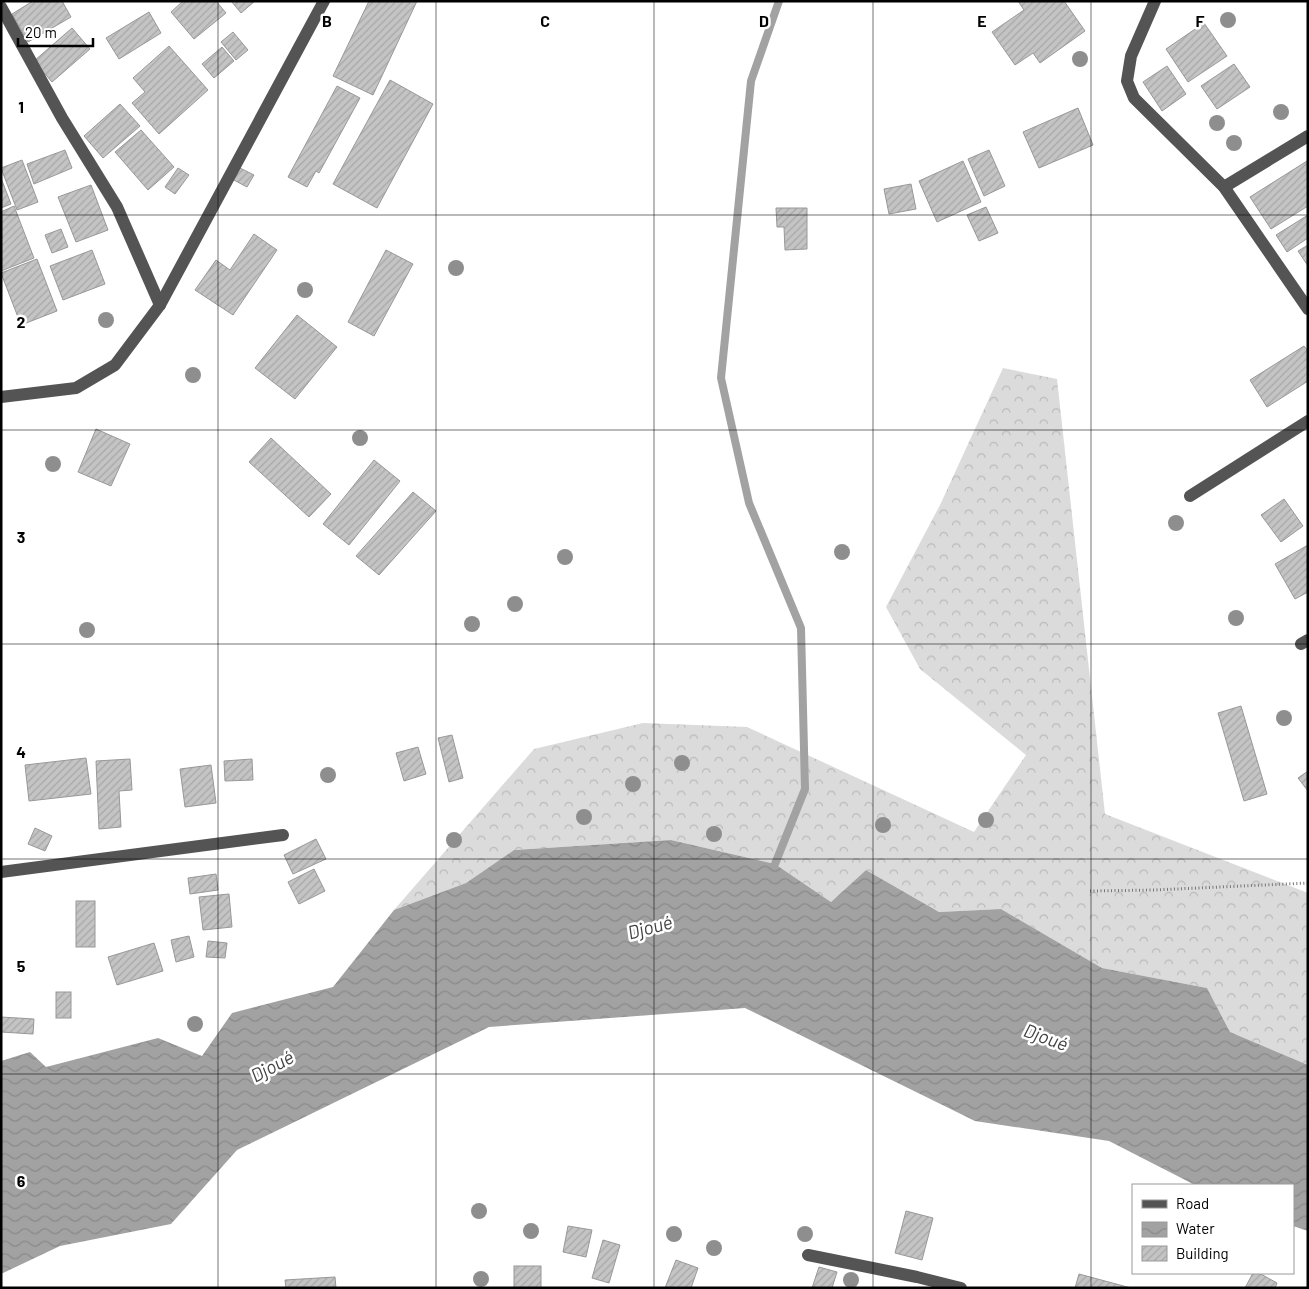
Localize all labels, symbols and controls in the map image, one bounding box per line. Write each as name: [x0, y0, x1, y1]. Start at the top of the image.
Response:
text: B: [322, 11, 332, 30]
text: C: [540, 11, 550, 30]
text: D: [759, 11, 769, 30]
text: E: [977, 11, 987, 30]
text: F: [1196, 11, 1205, 30]
scale bar: [18, 15, 92, 47]
text: 20 m: [25, 23, 57, 41]
text: 1: [18, 97, 24, 116]
text: 2: [17, 312, 26, 331]
text: 3: [17, 527, 25, 546]
text: 4: [16, 742, 26, 761]
water label: Djoué: [625, 909, 675, 944]
text: 5: [17, 956, 26, 975]
water label: Djoué: [1021, 1018, 1072, 1055]
water label: Djoué: [246, 1045, 297, 1086]
text: 6: [17, 1171, 26, 1190]
legend: [1132, 1184, 1294, 1274]
text: Road: [1176, 1194, 1209, 1212]
text: Water: [1176, 1219, 1215, 1237]
text: Building: [1176, 1244, 1229, 1262]

